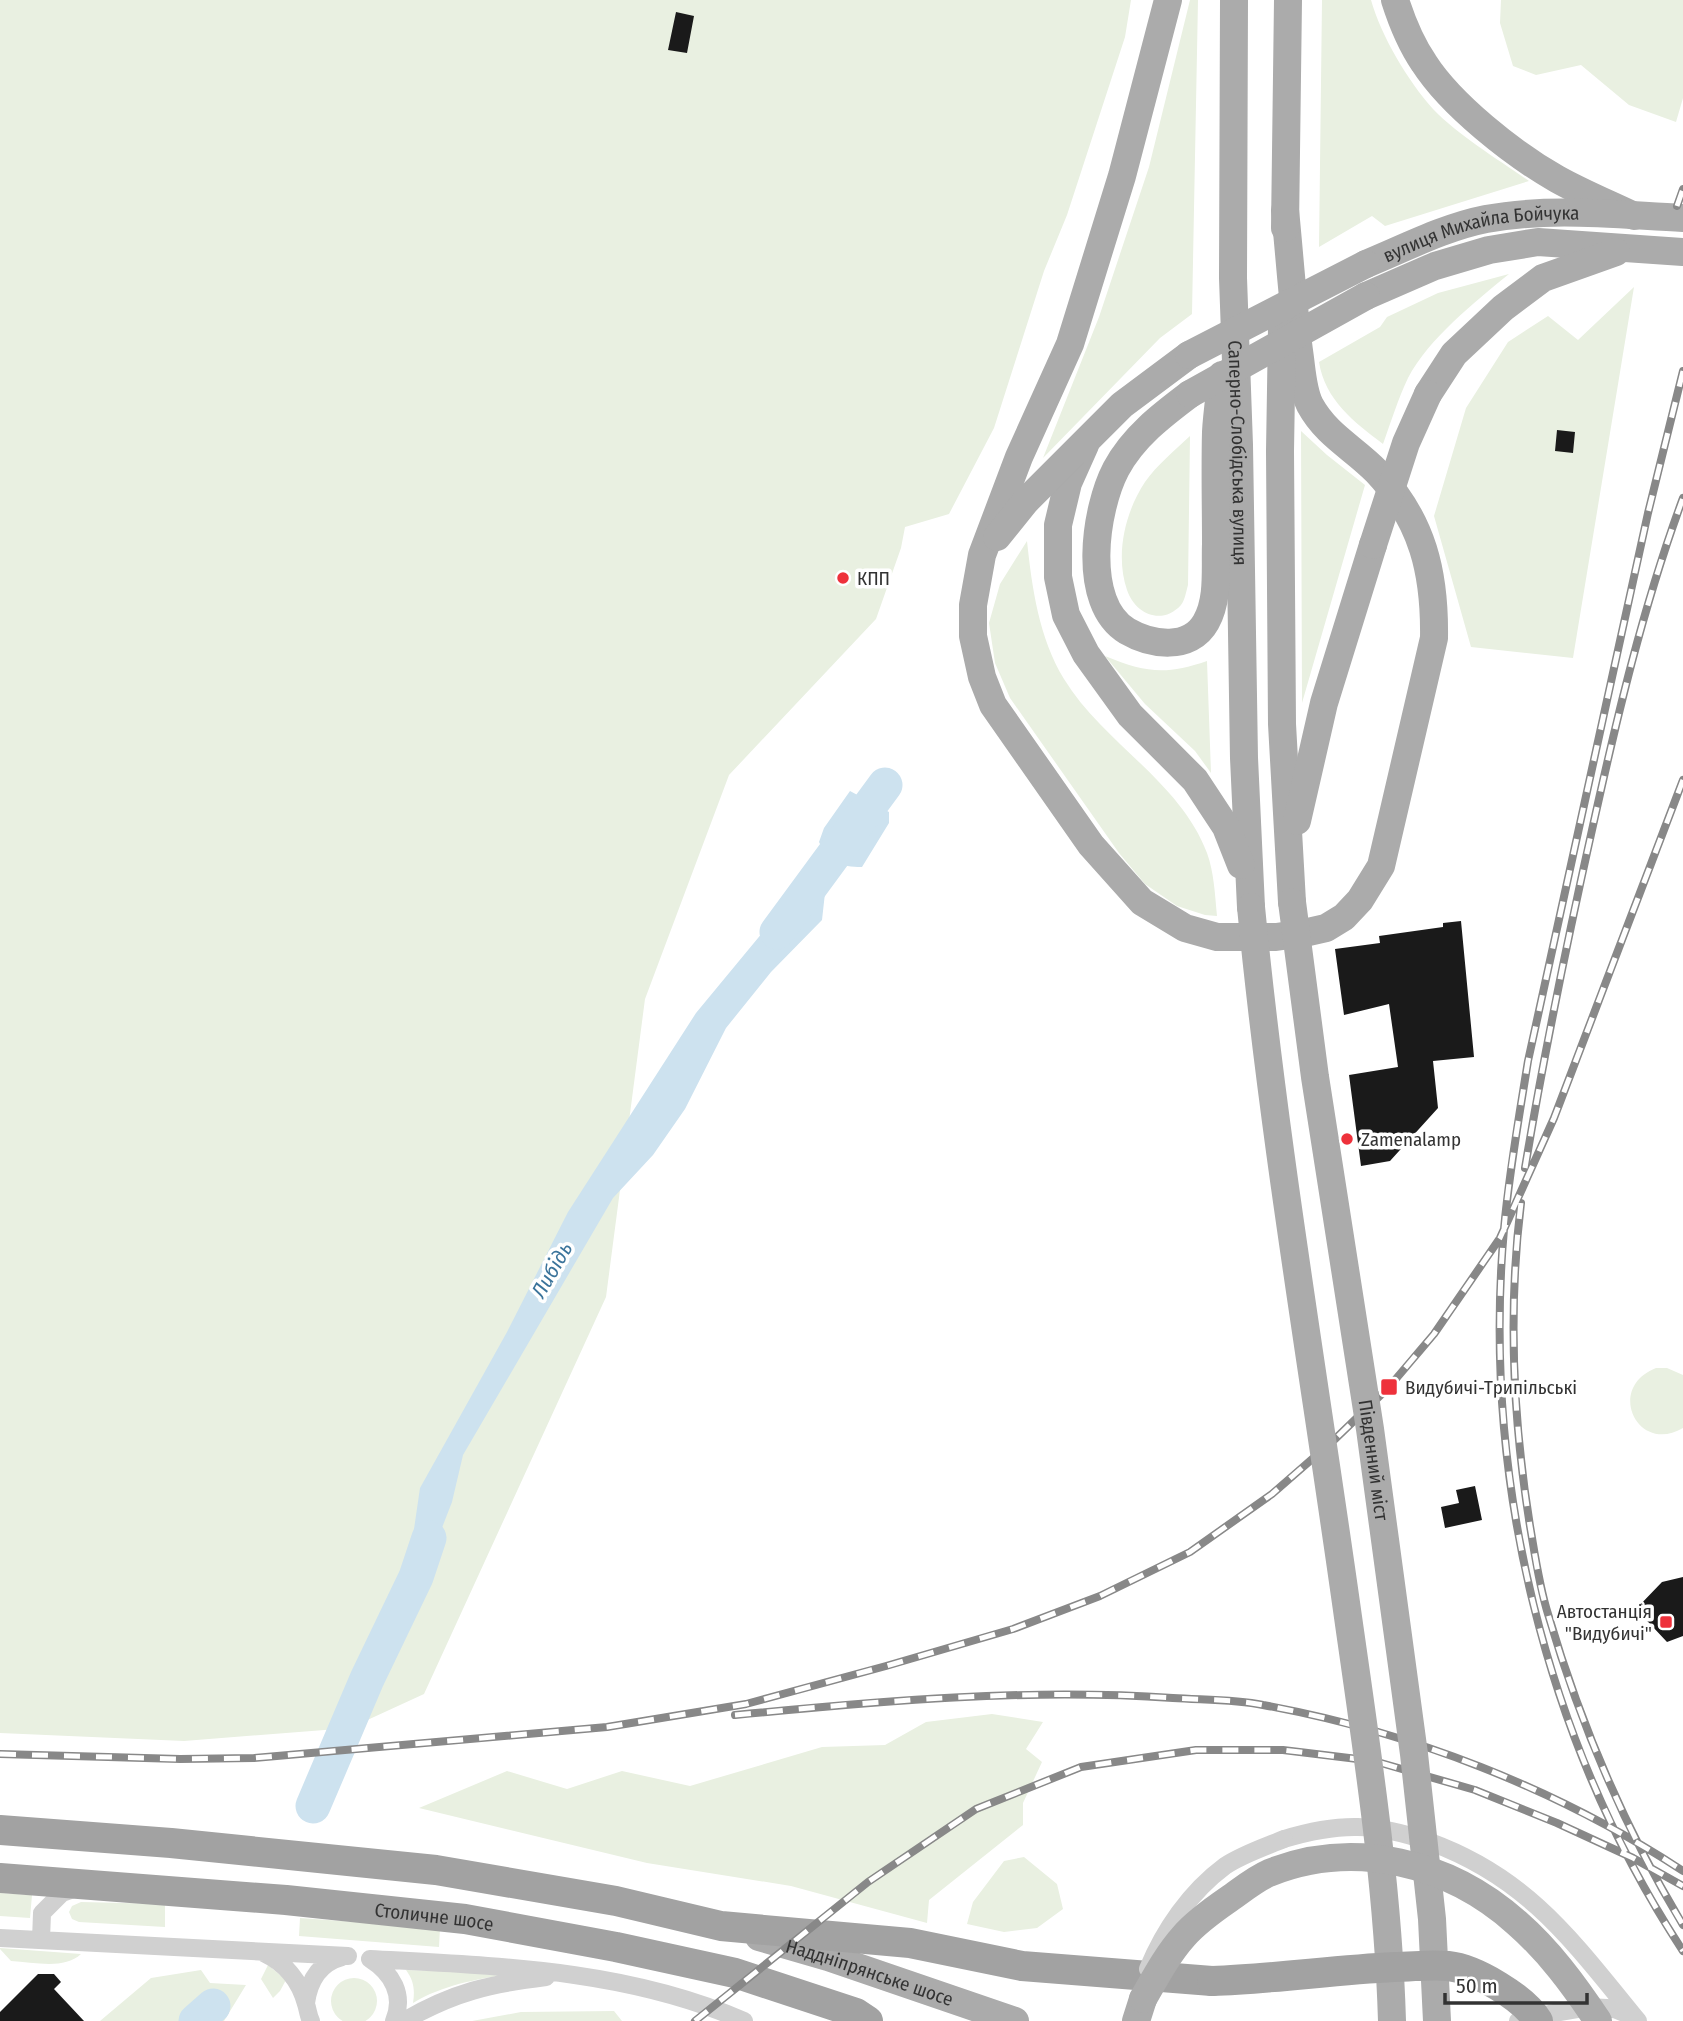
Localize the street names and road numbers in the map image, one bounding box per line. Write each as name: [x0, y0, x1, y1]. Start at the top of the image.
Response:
street label: вулиця Михайла Бойчука: [1380, 202, 1580, 267]
street label: Саперно-Слобідська вулиця: [1223, 340, 1252, 566]
street label: Південний міст: [1354, 1398, 1393, 1522]
street label: Столичне шосе: [373, 1898, 496, 1936]
street label: Наддніпрянське шосе: [783, 1934, 956, 2011]

